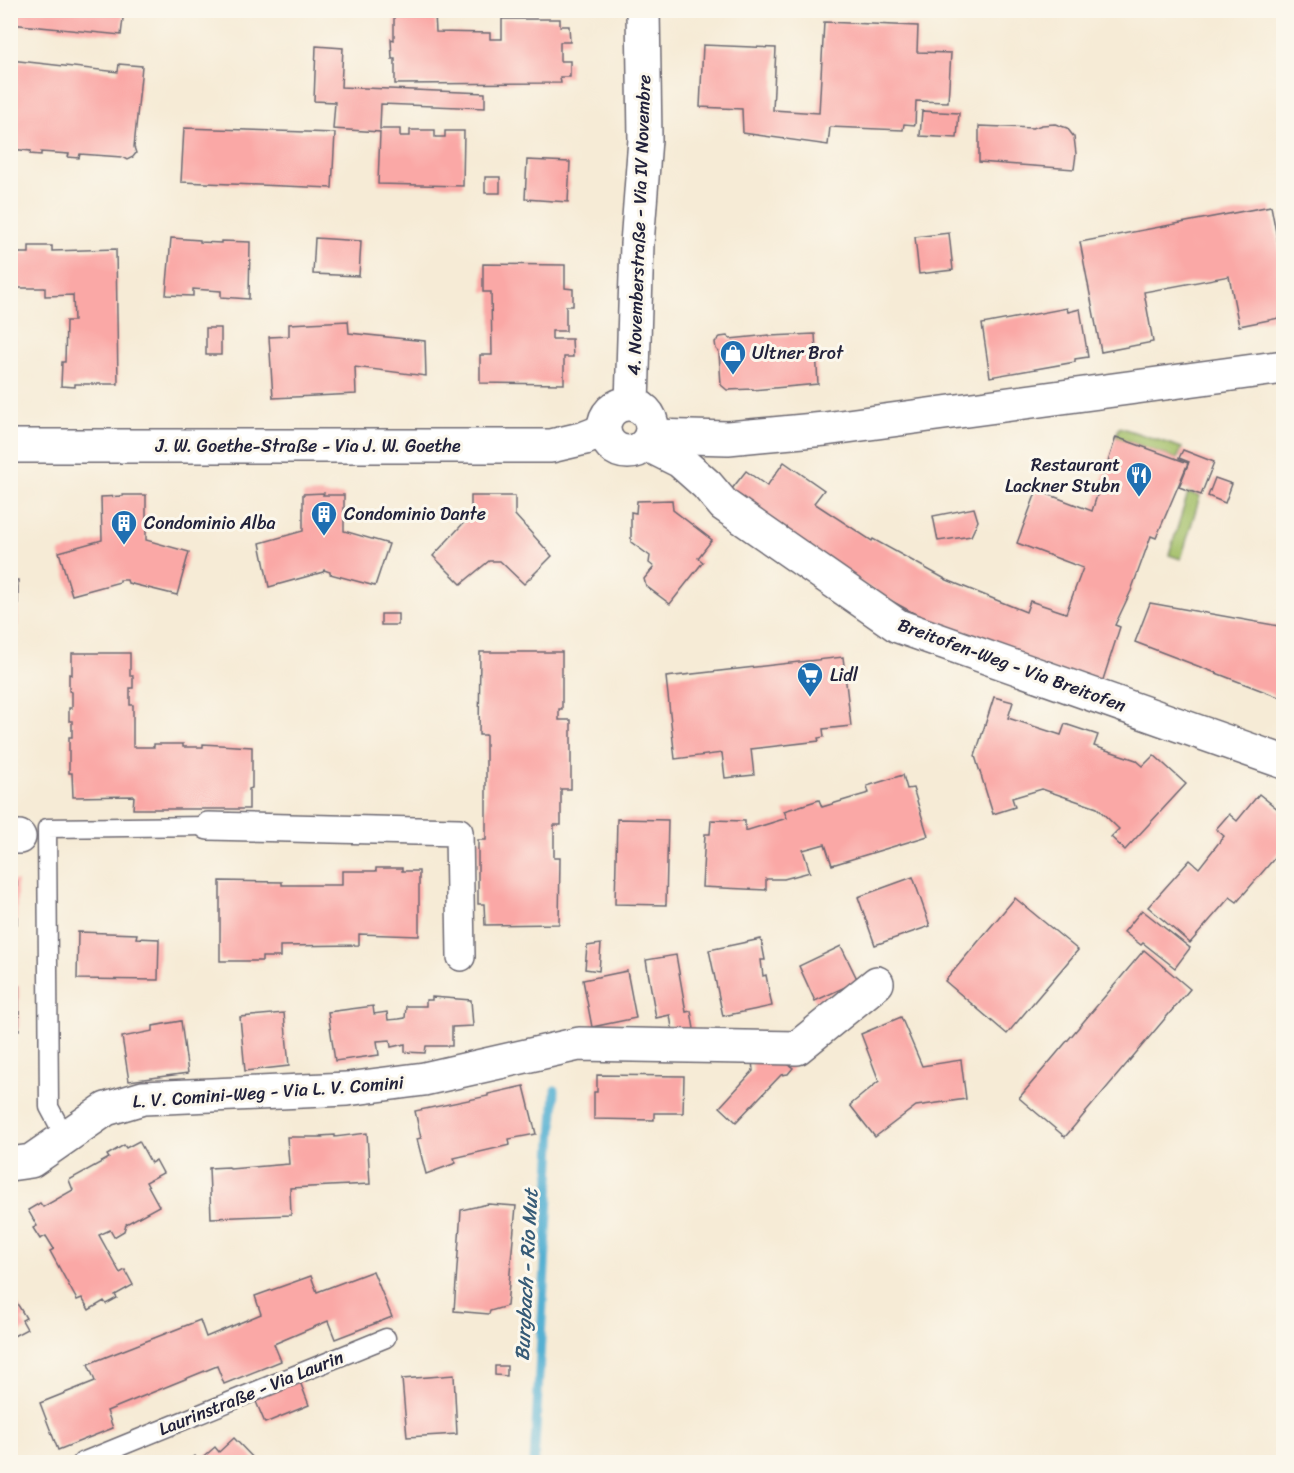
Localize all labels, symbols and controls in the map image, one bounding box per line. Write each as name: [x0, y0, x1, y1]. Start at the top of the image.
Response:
street label: 4. Novemberstraße - Via IV Novembre: [618, 74, 660, 376]
place label: Ultner Brot: [752, 337, 844, 369]
shop icon: Ultner Brot: [718, 338, 748, 376]
street label: J. W. Goethe-Straße - Via J. W. Goethe: [154, 430, 461, 462]
place label: Restaurant Lackner Stubn: [1005, 449, 1120, 502]
restaurant icon: Restaurant Lackner Stubn: [1124, 460, 1154, 498]
place label: Condominio Dante: [344, 498, 486, 530]
building icon: Condominio Dante: [309, 499, 339, 537]
place label: Condominio Alba: [144, 507, 276, 539]
building icon: Condominio Alba: [109, 508, 139, 546]
street label: Breitofen-Weg - Via Breitofen: [893, 609, 1131, 721]
place label: Lidl: [830, 659, 859, 691]
supermarket icon: Lidl: [795, 660, 825, 698]
street label: L. V. Comini-Weg - Via L. V. Comini: [131, 1066, 406, 1117]
water label: Burgbach - Rio Mut: [505, 1186, 549, 1362]
street label: Laurinstraße - Via Laurin: [153, 1341, 349, 1445]

